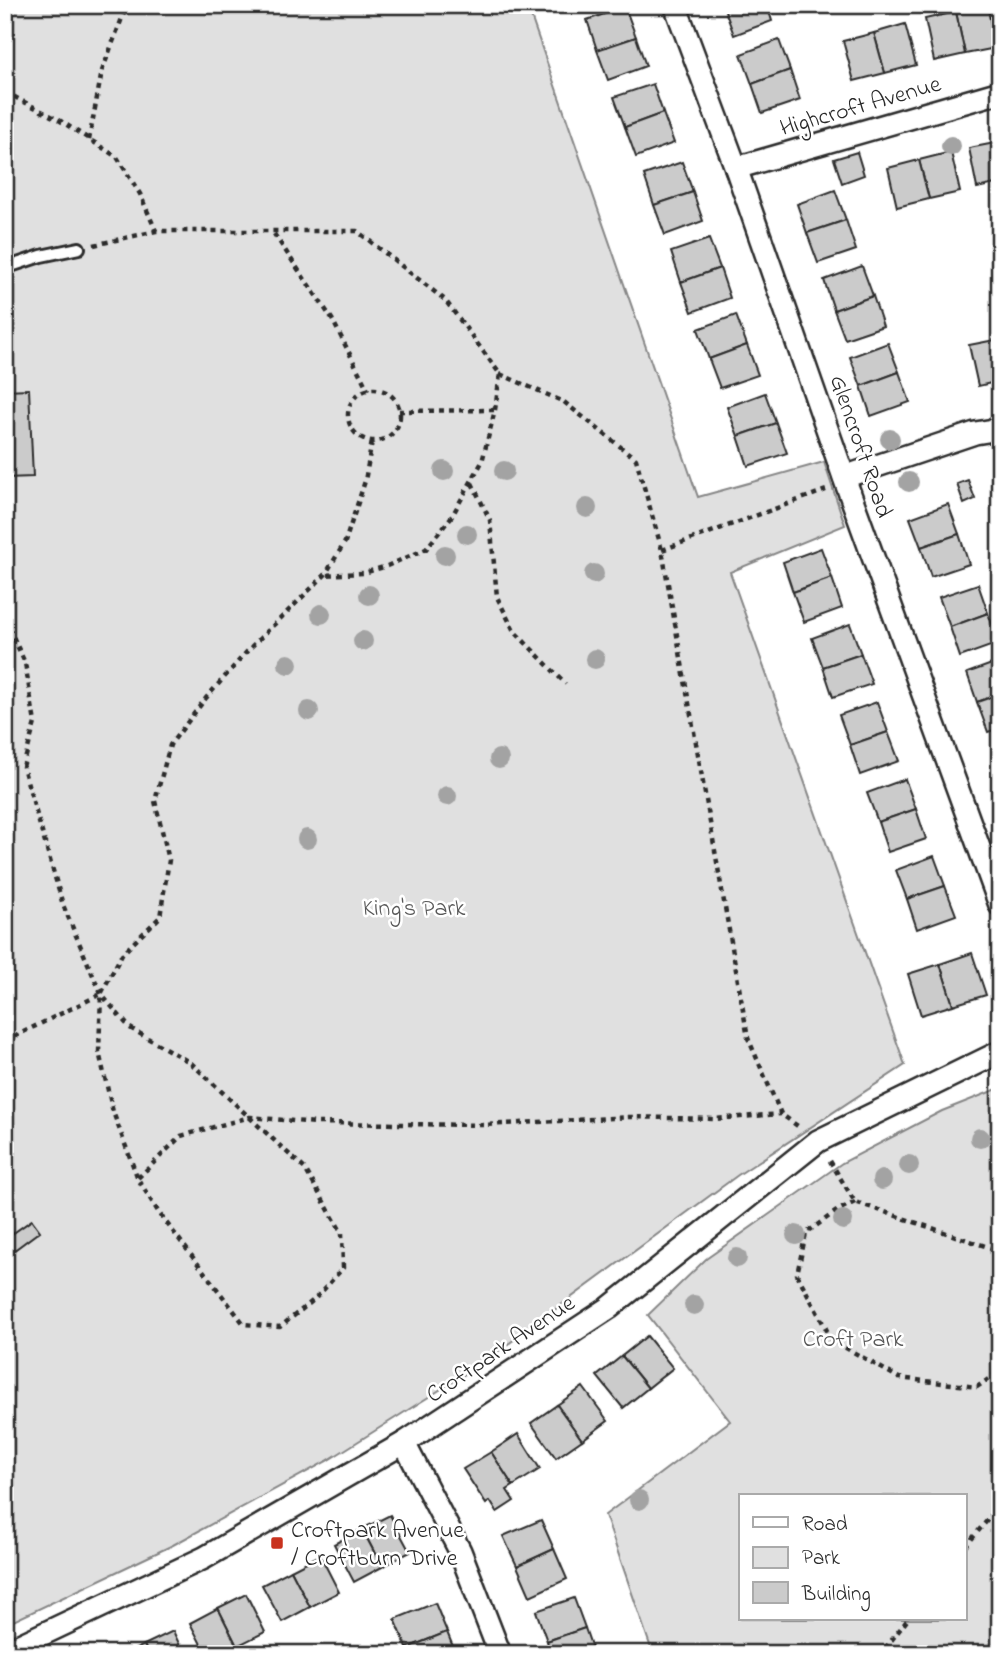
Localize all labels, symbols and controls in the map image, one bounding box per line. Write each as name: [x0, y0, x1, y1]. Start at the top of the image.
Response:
street label: Highcroft Avenue: [776, 68, 946, 147]
street label: Glencroft Road: [819, 371, 901, 523]
park label: King's Park: [363, 892, 466, 927]
street label: Croftpark Avenue: [420, 1287, 583, 1413]
park label: Croft Park: [803, 1323, 904, 1358]
legend: [739, 1494, 967, 1620]
text: Road: [802, 1510, 848, 1540]
place label: Croftpark Avenue / Croftburn Drive: [291, 1514, 464, 1577]
marker: Croftpark Avenue / Croftburn Drive: [269, 1535, 285, 1551]
text: Park: [802, 1544, 841, 1574]
text: Building: [801, 1580, 871, 1612]

